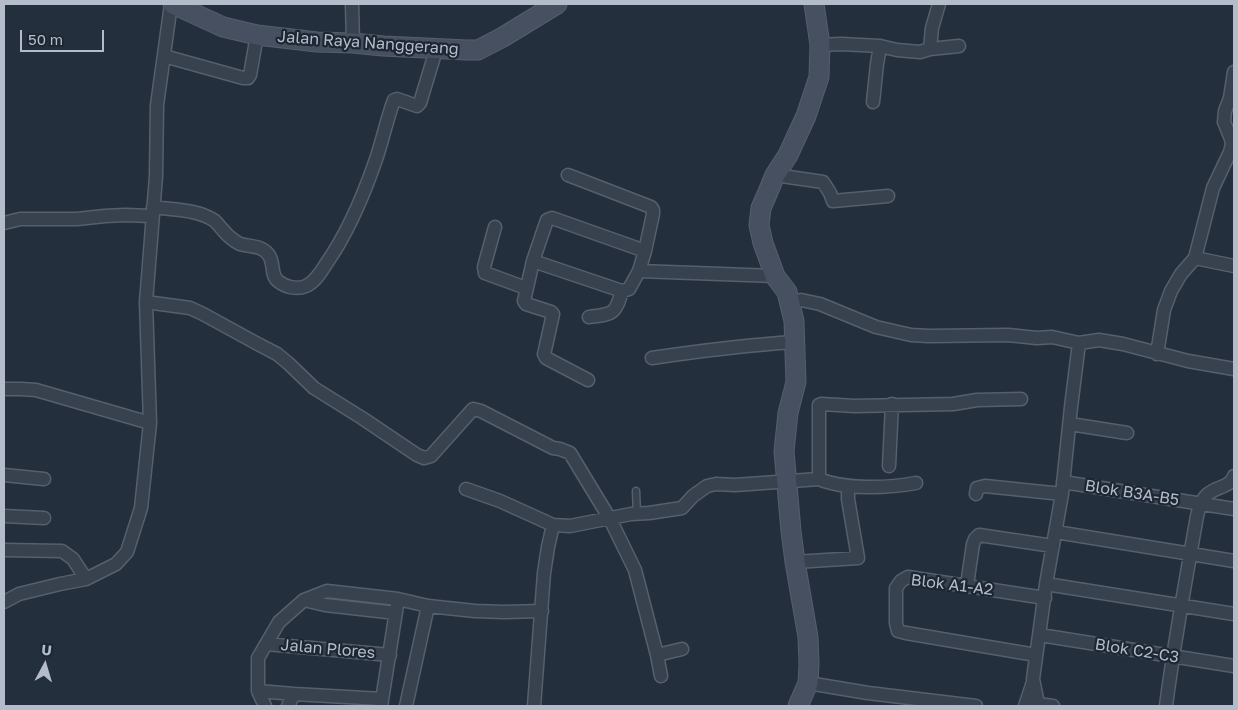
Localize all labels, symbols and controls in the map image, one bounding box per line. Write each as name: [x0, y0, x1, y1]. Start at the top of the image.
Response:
scale bar: [22, 20, 106, 52]
street label: Jalan Raya Nanggerang: [277, 27, 459, 59]
text: 50 m: [28, 30, 63, 48]
street label: Blok B3A-B5: [1083, 476, 1181, 510]
street label: Blok A1-A2: [910, 570, 994, 600]
street label: Jalan Plores: [280, 635, 376, 663]
street label: Blok C2-C3: [1094, 635, 1180, 667]
north arrow: [20, 640, 70, 690]
text: U: [41, 641, 53, 659]

